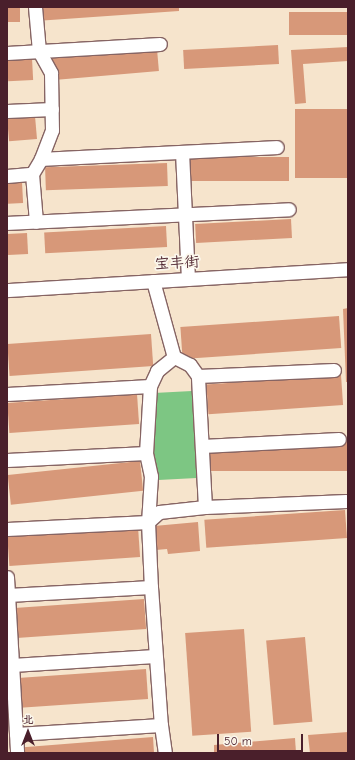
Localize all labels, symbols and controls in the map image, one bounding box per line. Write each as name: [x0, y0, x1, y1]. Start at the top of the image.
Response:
street label: 宝丰街: [154, 253, 200, 273]
north arrow: [8, 712, 48, 752]
text: 北: [23, 713, 34, 726]
scale bar: [219, 726, 305, 752]
text: 50 m: [224, 734, 252, 748]

